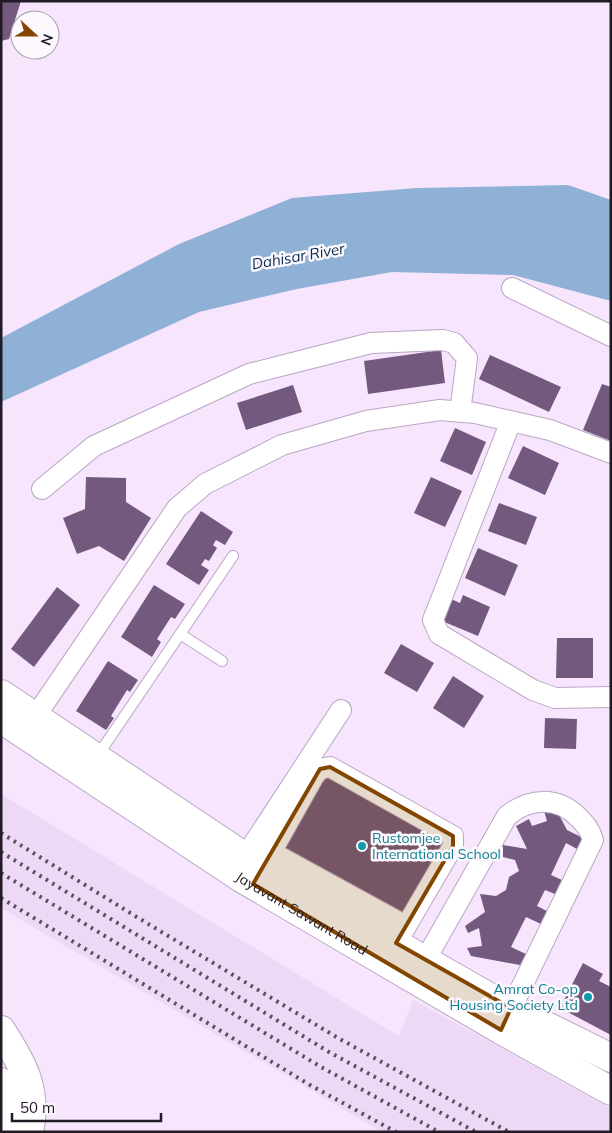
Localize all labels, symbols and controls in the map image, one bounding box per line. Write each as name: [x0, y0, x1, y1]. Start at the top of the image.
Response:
north arrow: [10, 10, 60, 60]
text: N: [37, 31, 57, 48]
water label: Dahisar River: [250, 238, 346, 273]
place label: Rustomjee International School: [372, 829, 501, 863]
marker: Rustomjee International School: [356, 840, 368, 852]
street label: Jayavant Sawant Road: [232, 868, 371, 959]
place label: Amrat Co-op Housing Society Ltd: [449, 980, 578, 1014]
marker: Amrat Co-op Housing Society Ltd: [582, 991, 594, 1003]
scale bar: [12, 1090, 161, 1122]
text: 50 m: [20, 1098, 55, 1117]

